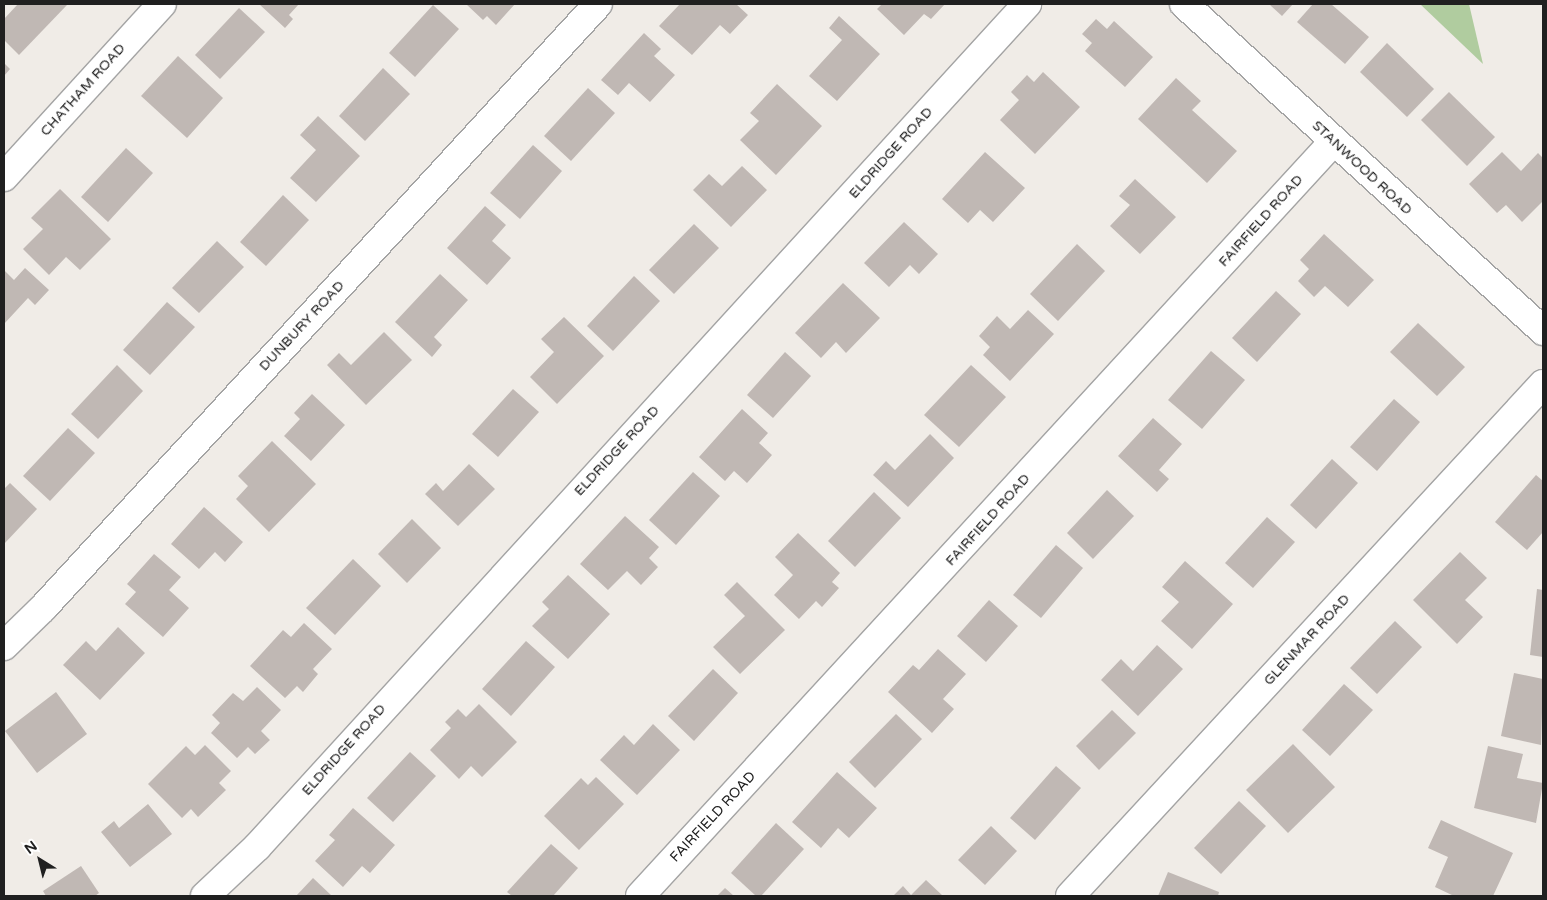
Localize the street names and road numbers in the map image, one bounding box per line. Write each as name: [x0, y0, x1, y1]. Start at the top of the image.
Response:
street label: CHATHAM ROAD: [37, 40, 129, 140]
street label: ELDRIDGE ROAD: [846, 104, 936, 202]
street label: STANWOOD ROAD: [1309, 117, 1415, 219]
street label: FAIRFIELD ROAD: [1215, 172, 1307, 270]
street label: DUNBURY ROAD: [256, 277, 348, 375]
street label: ELDRIDGE ROAD: [571, 402, 663, 500]
street label: FAIRFIELD ROAD: [942, 471, 1034, 569]
street label: GLENMAR ROAD: [1260, 591, 1354, 689]
street label: ELDRIDGE ROAD: [299, 701, 389, 799]
street label: FAIRFIELD ROAD: [667, 768, 759, 866]

